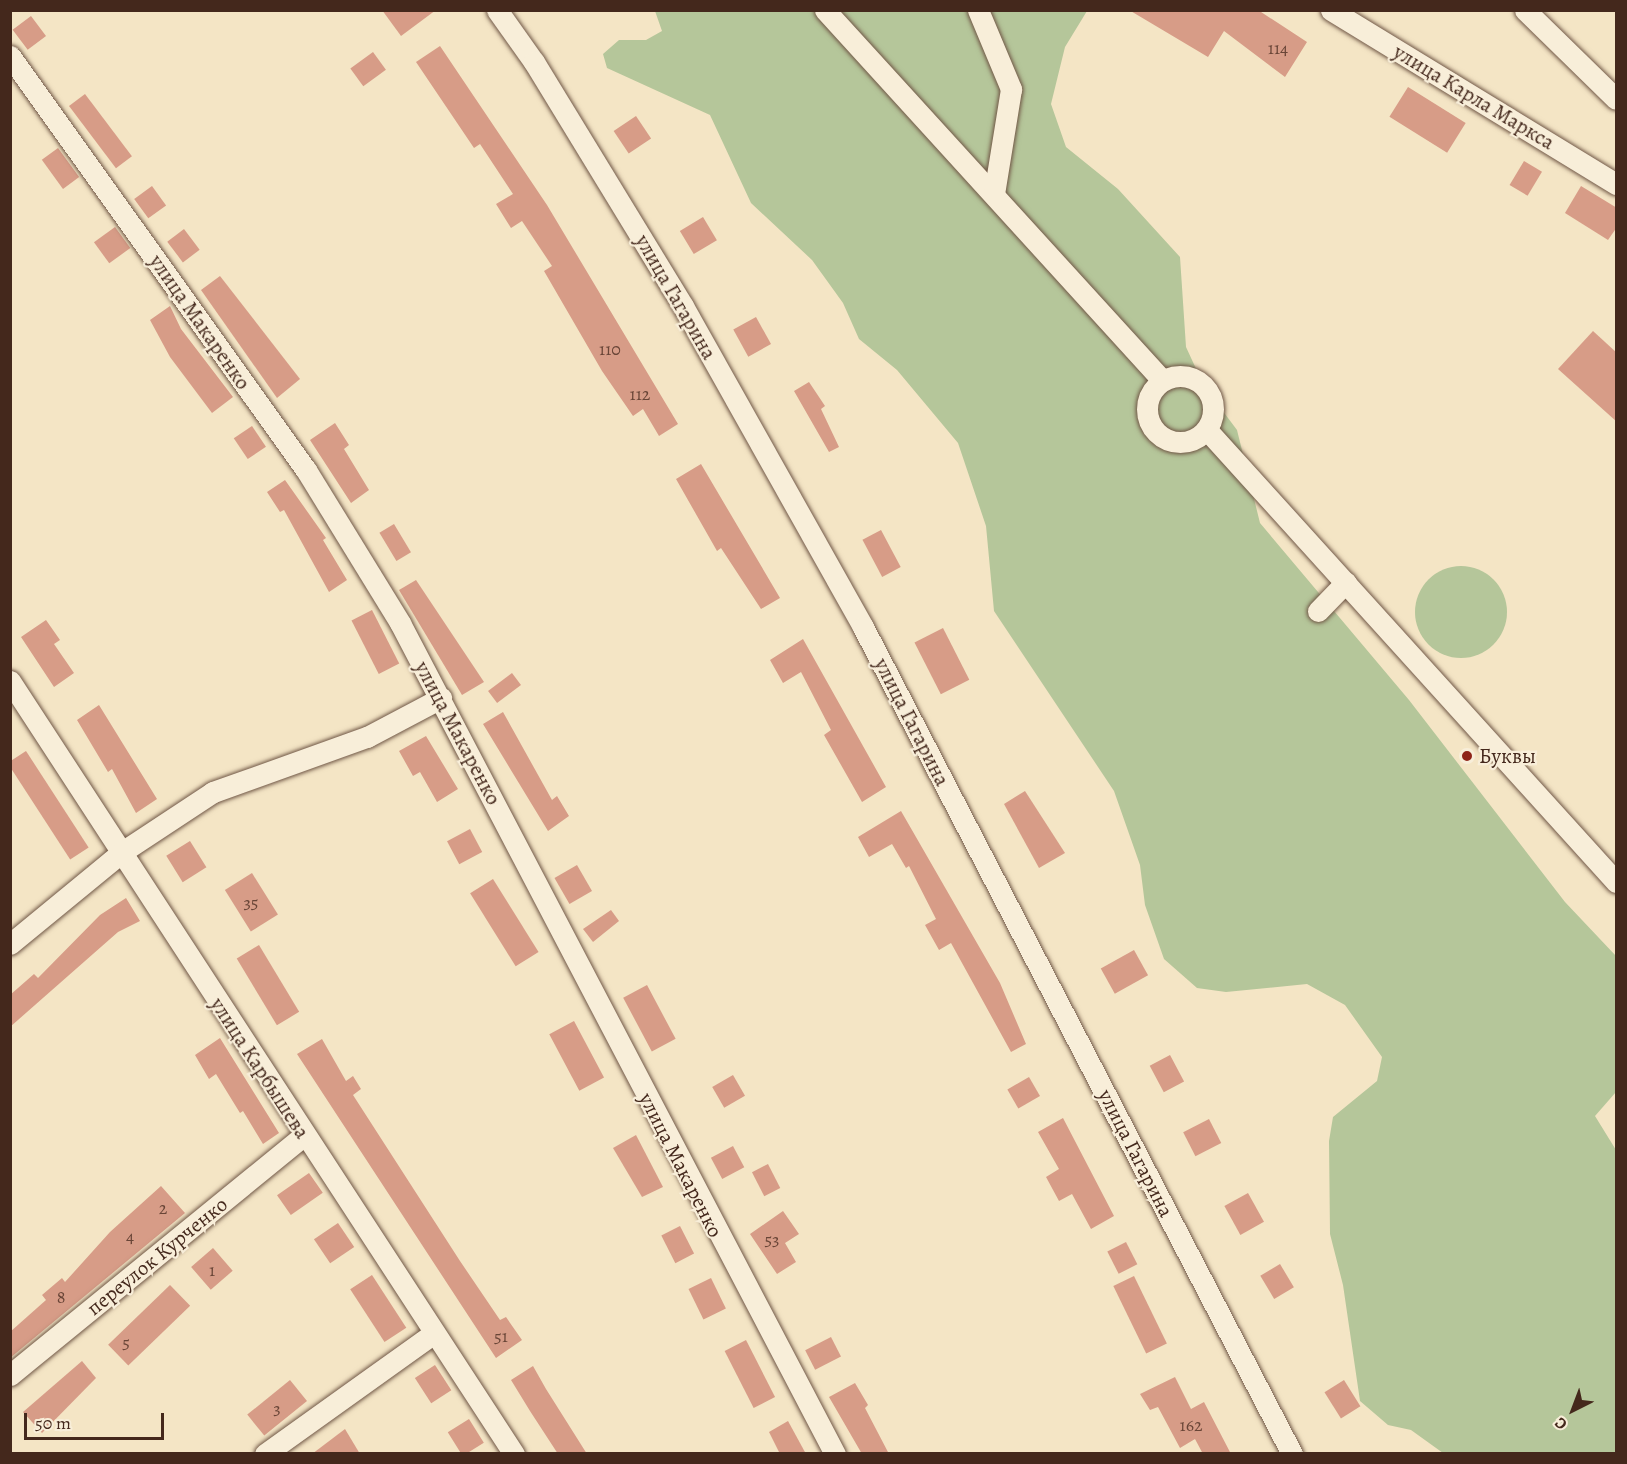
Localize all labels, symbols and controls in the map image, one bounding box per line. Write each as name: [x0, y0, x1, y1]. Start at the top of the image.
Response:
house number: 114: [1268, 37, 1288, 59]
street label: улица Карла Маркса: [1389, 39, 1559, 155]
street label: улица Гагарина: [630, 230, 722, 364]
street label: улица Макаренко: [144, 250, 256, 394]
house number: 110: [599, 338, 621, 360]
house number: 112: [630, 383, 650, 405]
street label: улица Гагарина: [869, 654, 955, 790]
street label: улица Макаренко: [410, 657, 506, 809]
place label: Буквы: [1479, 743, 1536, 769]
marker: Буквы: [1460, 749, 1474, 763]
house number: 35: [243, 891, 259, 913]
street label: улица Карбышева: [205, 993, 315, 1143]
street label: улица Гагарина: [1093, 1085, 1179, 1221]
street label: улица Макаренко: [634, 1088, 728, 1242]
street label: переулок Курченко: [81, 1191, 233, 1321]
house number: 2: [159, 1197, 167, 1219]
house number: 4: [126, 1225, 134, 1247]
house number: 53: [764, 1228, 780, 1250]
house number: 1: [209, 1259, 215, 1281]
house number: 8: [57, 1286, 65, 1308]
house number: 51: [494, 1325, 508, 1347]
house number: 5: [122, 1331, 130, 1353]
north arrow: [1543, 1380, 1603, 1440]
house number: 3: [273, 1397, 281, 1419]
scale bar: [27, 1401, 166, 1439]
text: 50 m: [35, 1411, 71, 1435]
text: С: [1550, 1412, 1572, 1435]
house number: 162: [1179, 1414, 1203, 1436]

